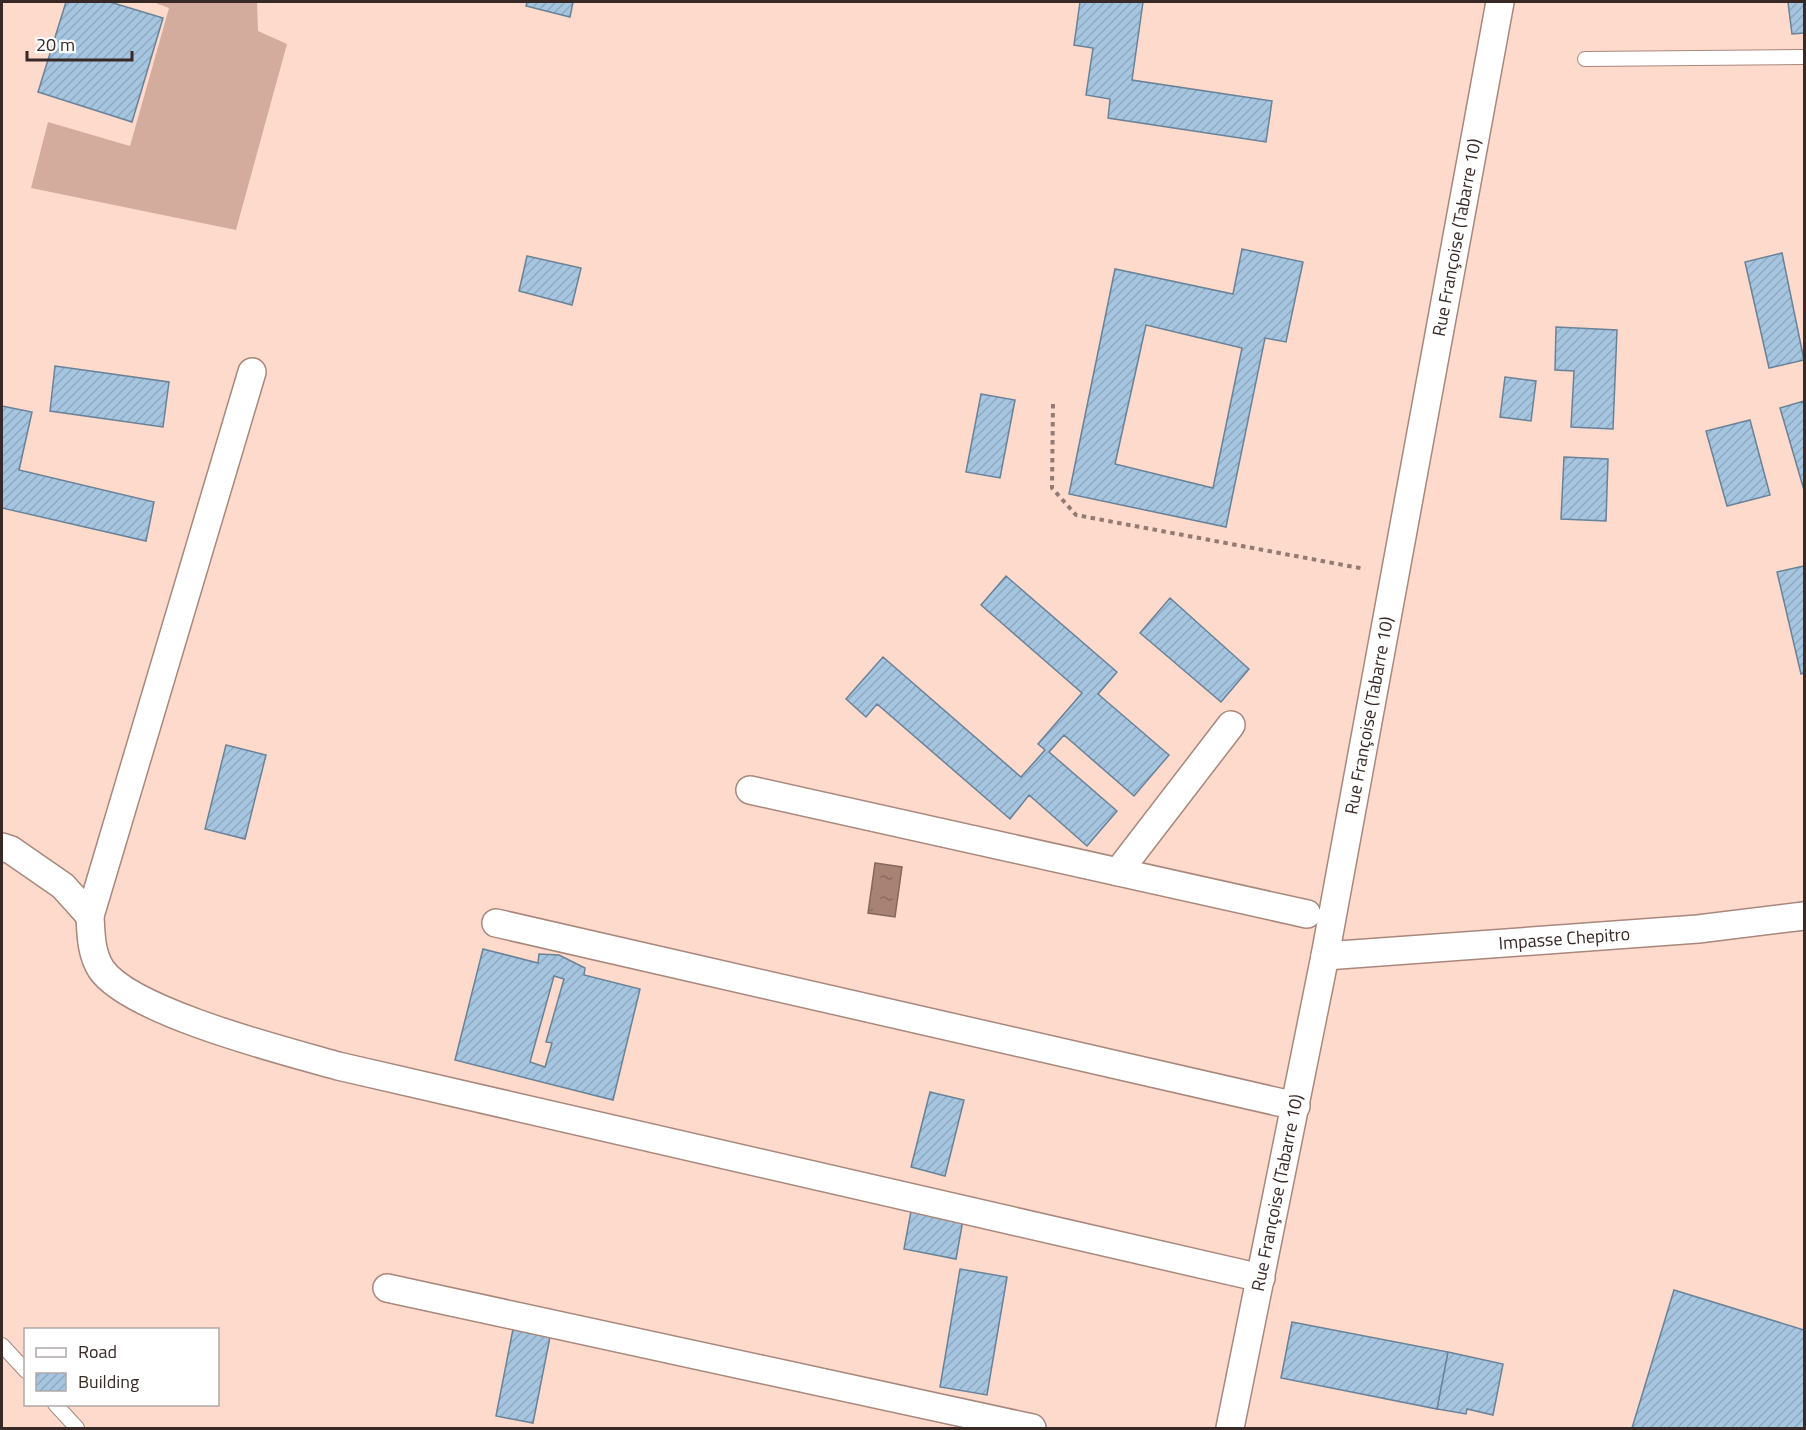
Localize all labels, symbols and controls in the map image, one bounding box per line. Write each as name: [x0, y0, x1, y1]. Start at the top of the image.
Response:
scale bar: [27, 24, 132, 62]
text: 20 m: [36, 31, 75, 58]
street label: Rue Françoise (Tabarre 10): [1425, 136, 1488, 339]
street label: Rue Françoise (Tabarre 10): [1337, 614, 1400, 817]
street label: Impasse Chepitro: [1498, 920, 1631, 956]
street label: Rue Françoise (Tabarre 10): [1244, 1092, 1310, 1294]
legend: [24, 1328, 219, 1406]
text: Road: [78, 1338, 117, 1365]
text: Building: [78, 1368, 139, 1395]

